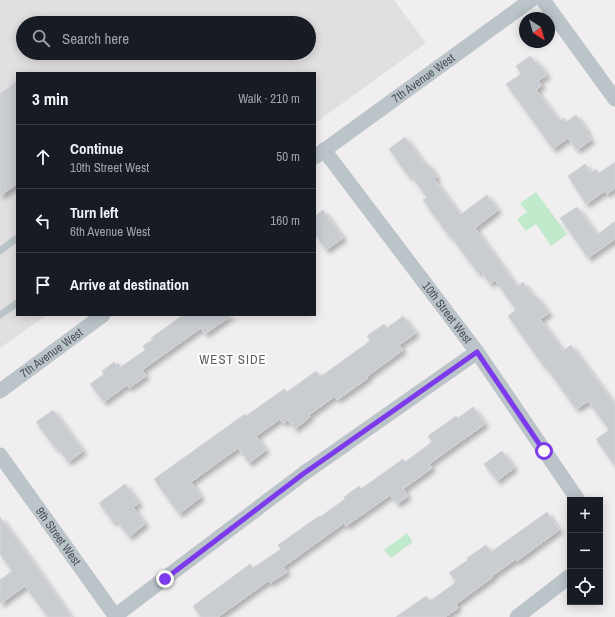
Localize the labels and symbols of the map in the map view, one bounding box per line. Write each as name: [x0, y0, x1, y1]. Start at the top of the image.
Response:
north arrow: [519, 12, 555, 48]
street label: 7th Avenue West: [389, 50, 458, 107]
street label: 10th Street West: [419, 279, 476, 347]
street label: 7th Avenue West: [17, 324, 86, 381]
district label: WEST SIDE: [199, 351, 267, 368]
route start: [535, 442, 553, 460]
street label: 9th Street West: [32, 504, 85, 569]
route end: [156, 570, 174, 588]

